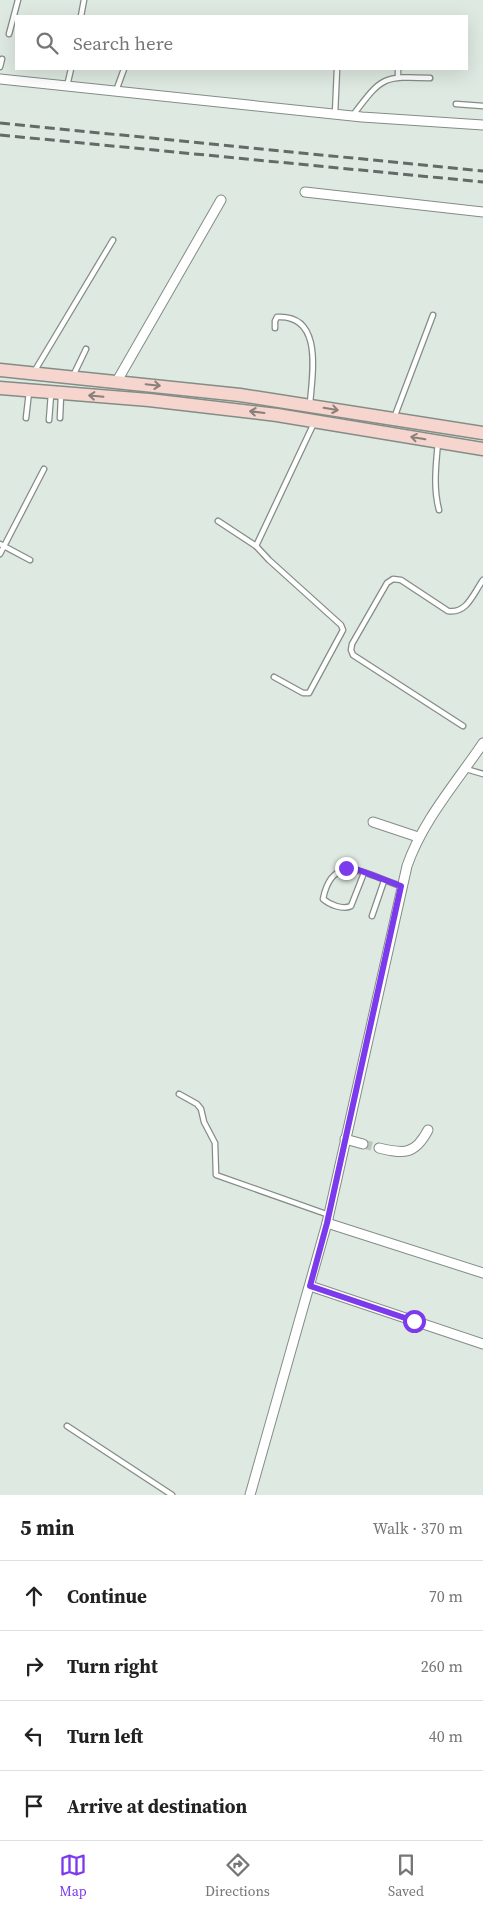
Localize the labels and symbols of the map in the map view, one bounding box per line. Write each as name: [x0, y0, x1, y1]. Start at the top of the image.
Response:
one-way arrow: [145, 380, 161, 390]
one-way arrow: [88, 391, 104, 401]
one-way arrow: [323, 404, 339, 414]
one-way arrow: [250, 407, 266, 417]
one-way arrow: [410, 432, 426, 442]
route end: [335, 857, 358, 880]
route start: [403, 1310, 426, 1333]

